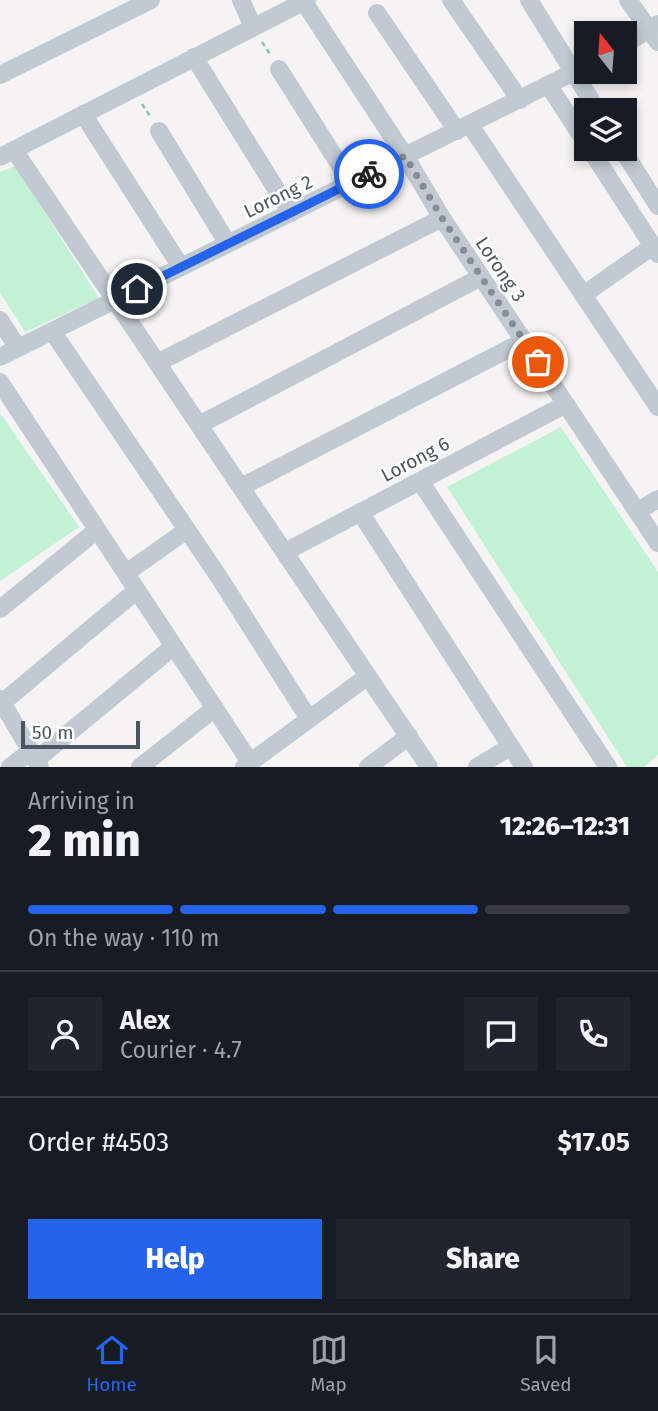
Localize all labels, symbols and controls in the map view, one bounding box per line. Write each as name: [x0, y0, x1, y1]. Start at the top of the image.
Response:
north arrow: [574, 21, 637, 84]
map controls: [574, 21, 637, 161]
button: layers: [574, 98, 637, 161]
courier: [334, 139, 404, 209]
icon: bike: [350, 155, 388, 193]
street label: Lorong 2: [240, 170, 316, 223]
street label: Lorong 3: [471, 232, 531, 306]
pin: [107, 259, 167, 319]
icon: home: [118, 270, 156, 308]
pin: [508, 332, 568, 392]
icon: bag: [519, 343, 557, 381]
street label: Lorong 6: [377, 432, 453, 487]
scale bar: [21, 718, 140, 750]
text: 50 m: [32, 721, 73, 744]
text: Arriving in: [28, 787, 135, 815]
text: 12:26–12:31: [500, 811, 630, 842]
text: 2 min: [28, 813, 141, 868]
text: On the way · 110 m: [28, 924, 220, 952]
button: person: [28, 997, 102, 1071]
button: chat: [464, 997, 538, 1071]
button: phone: [556, 997, 630, 1071]
text: Alex: [120, 1005, 170, 1036]
text: Courier · 4.7: [120, 1036, 242, 1064]
text: Order #4503: [28, 1127, 169, 1158]
text: $17.05: [557, 1127, 630, 1158]
button: Help: [28, 1219, 322, 1299]
button: Share: [336, 1219, 630, 1299]
tab: Home: [86, 1331, 137, 1396]
tab: Map: [310, 1331, 348, 1396]
tab: Saved: [520, 1331, 572, 1396]

